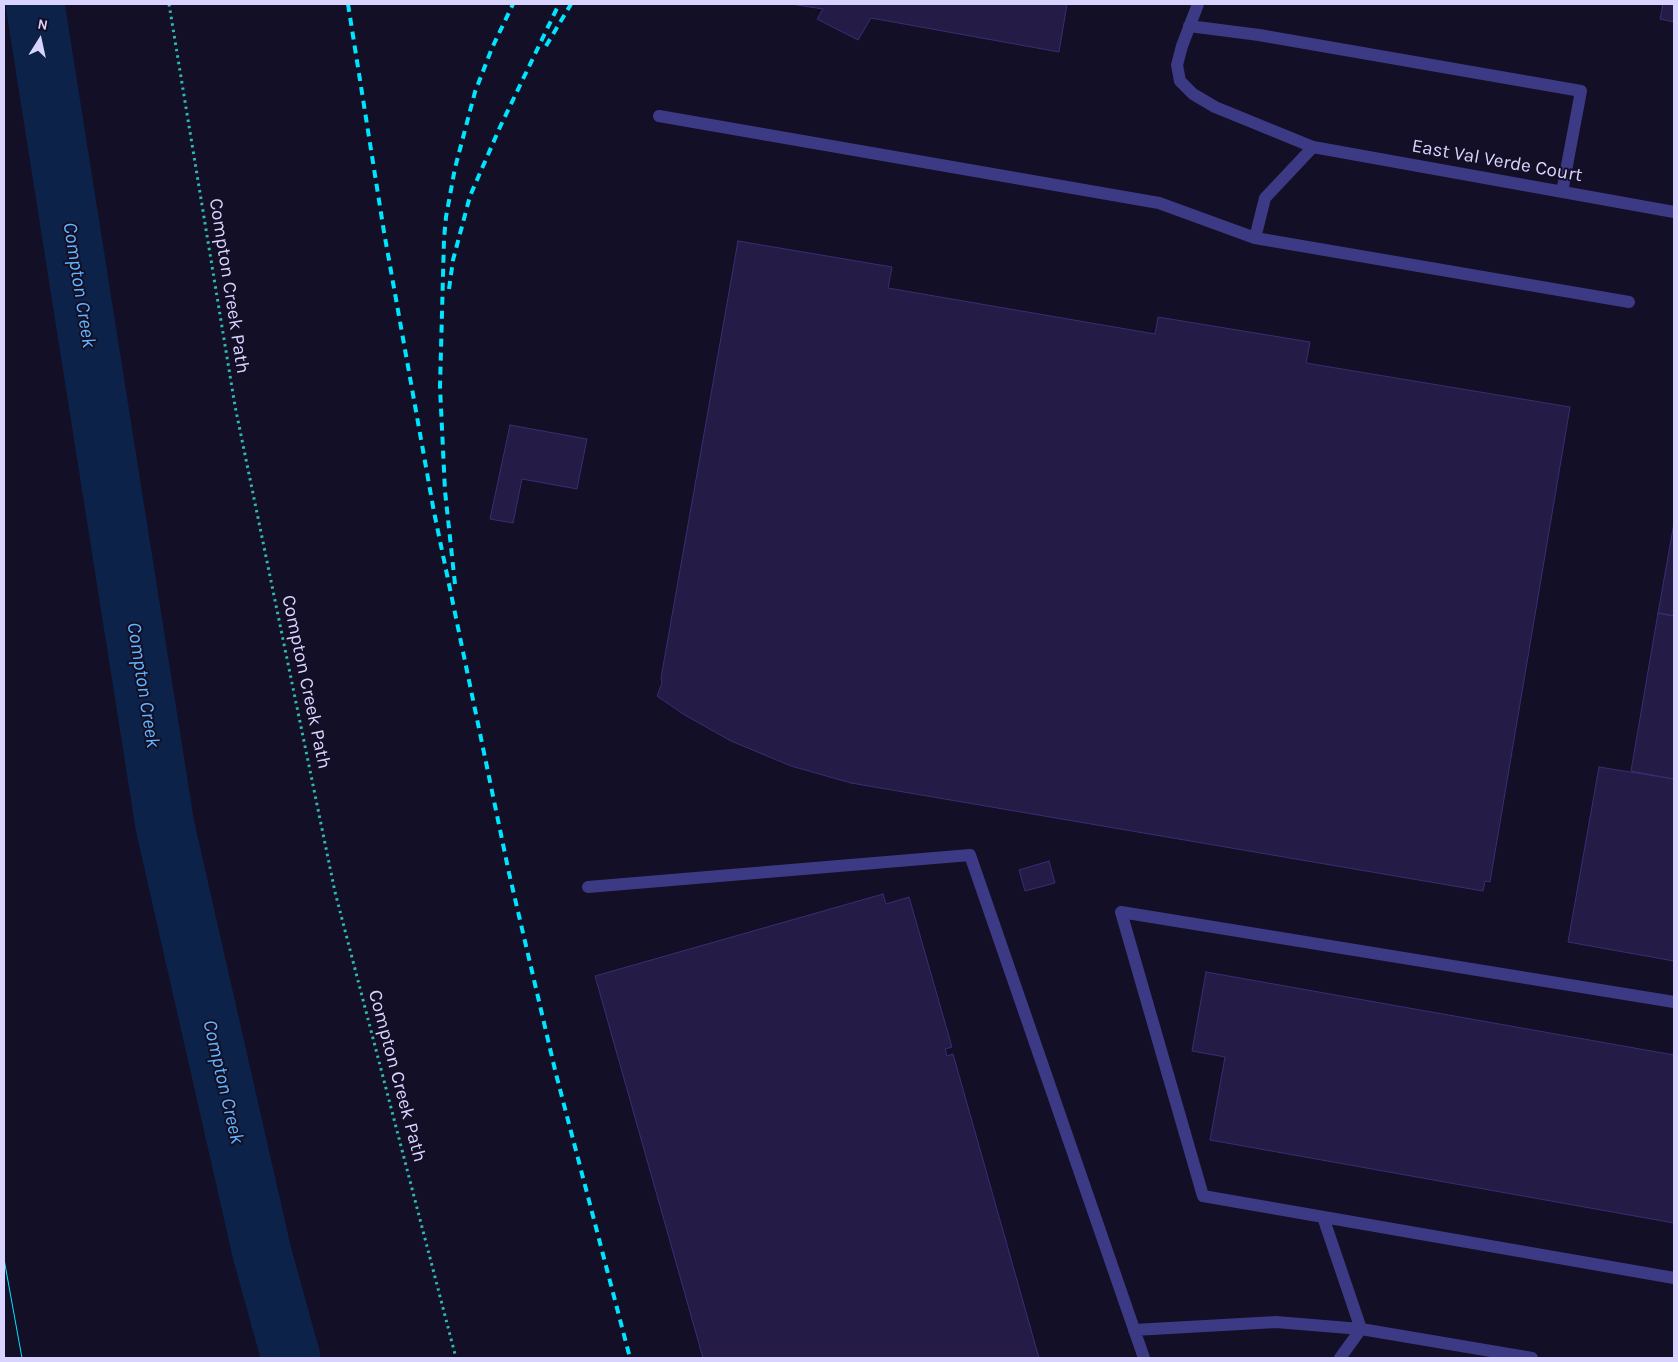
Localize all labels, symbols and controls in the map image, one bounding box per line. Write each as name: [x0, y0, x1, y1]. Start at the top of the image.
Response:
north arrow: [15, 15, 65, 65]
text: N: [36, 15, 49, 34]
street label: East Val Verde Court: [1410, 135, 1584, 187]
street label: Compton Creek Path: [204, 197, 254, 375]
water label: Compton Creek: [57, 221, 101, 349]
street label: Compton Creek Path: [276, 593, 336, 771]
water label: Compton Creek: [121, 621, 165, 749]
street label: Compton Creek Path: [363, 987, 431, 1165]
water label: Compton Creek: [197, 1018, 249, 1146]

